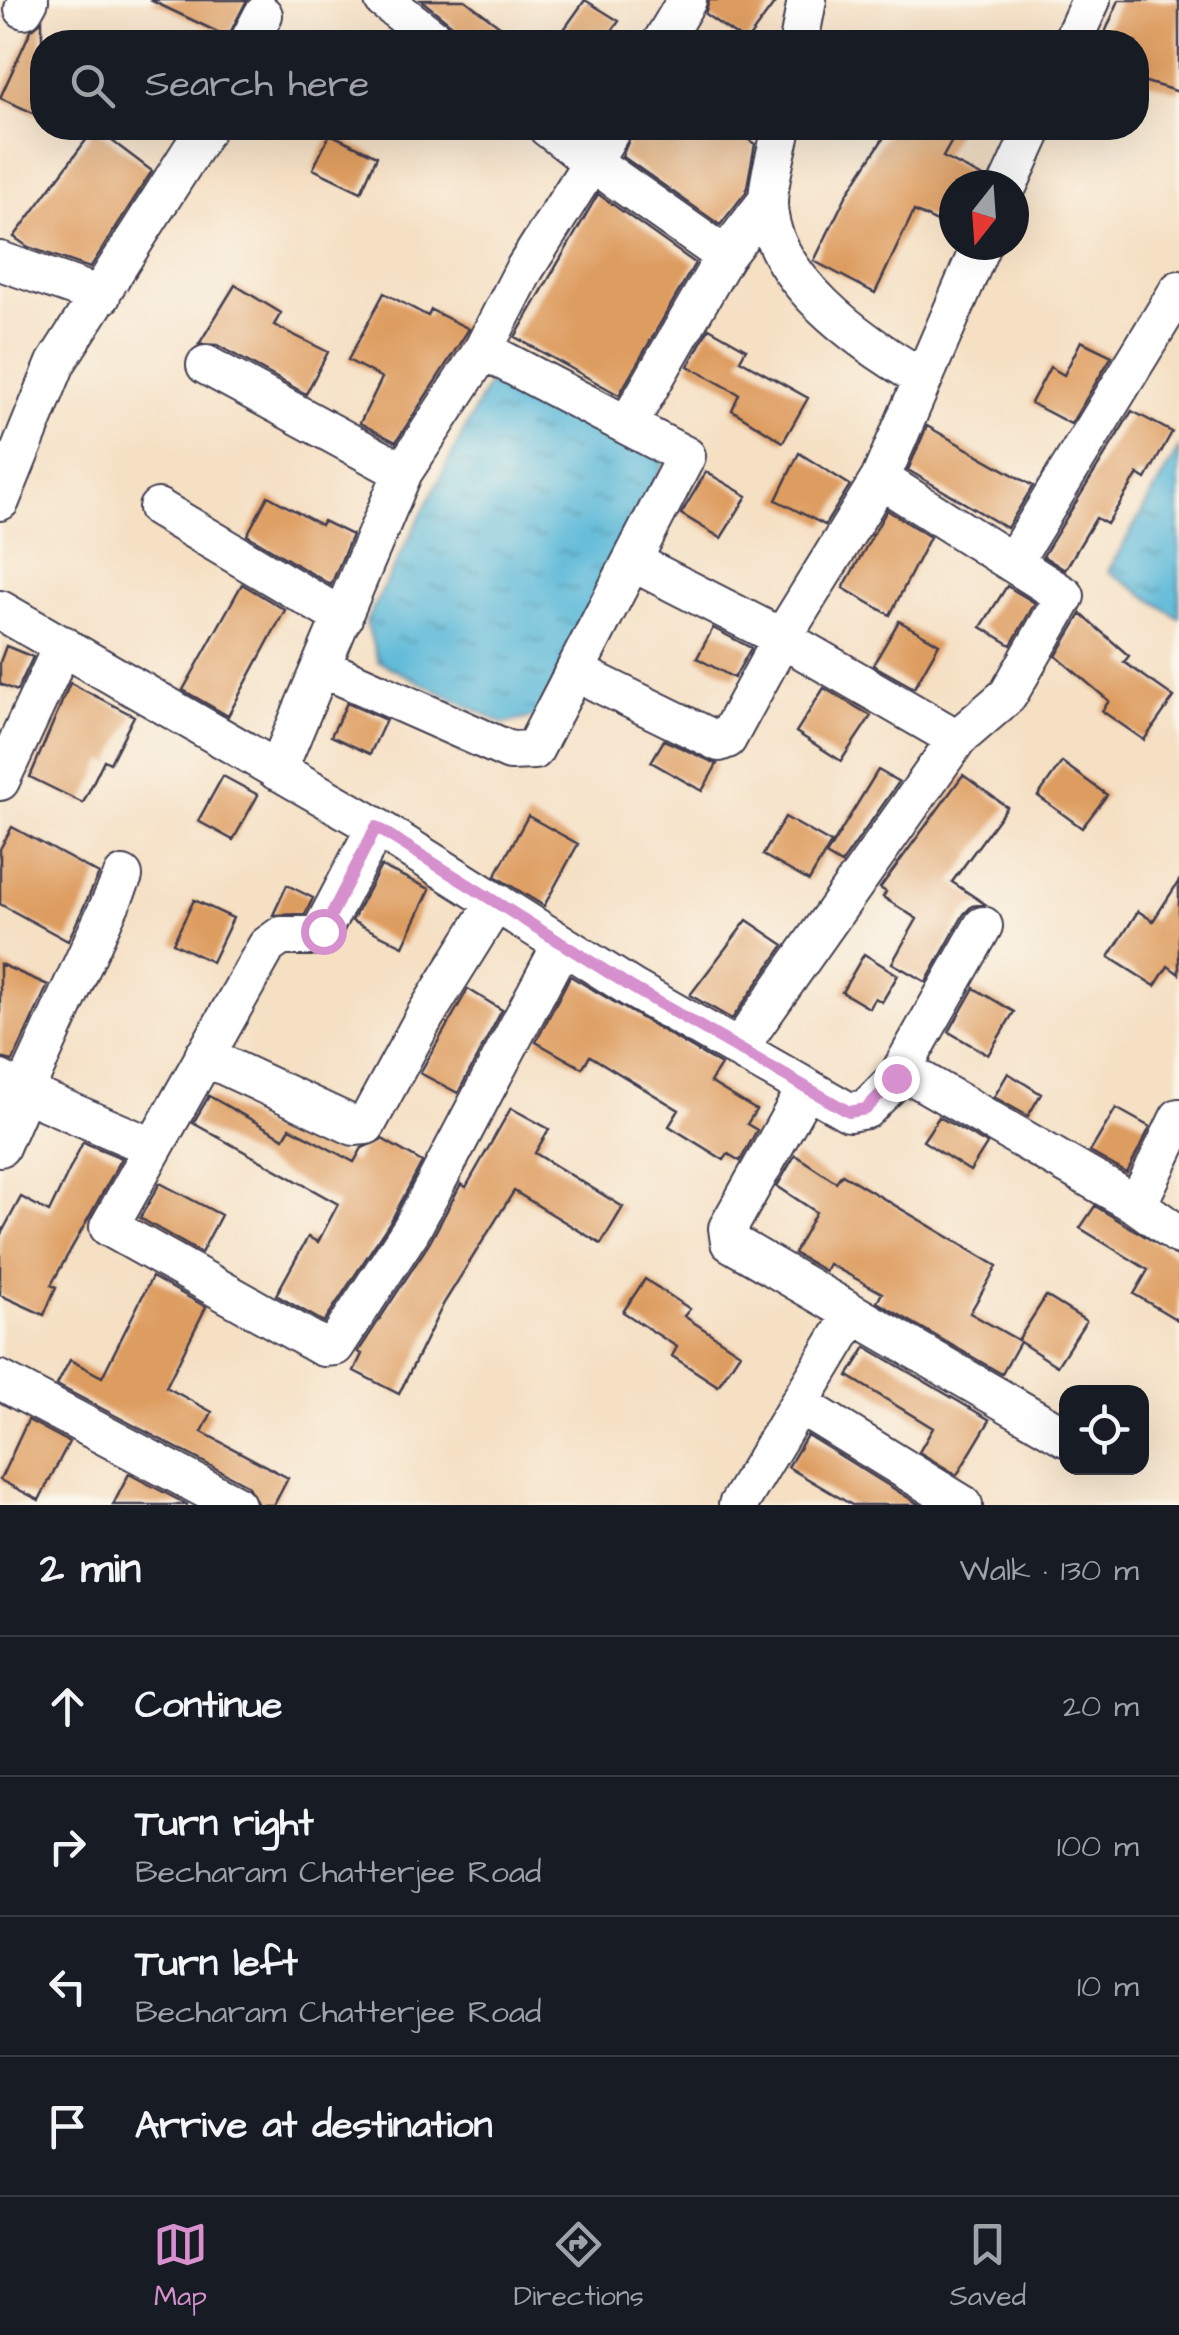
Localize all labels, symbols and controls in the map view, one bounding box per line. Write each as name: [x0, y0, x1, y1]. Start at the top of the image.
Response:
search box: [30, 30, 1149, 140]
icon: search: [65, 58, 120, 113]
text: Search here: [145, 59, 369, 111]
north arrow: [939, 170, 1029, 260]
route start: [301, 909, 347, 955]
route end: [874, 1056, 920, 1102]
map controls: [1059, 1385, 1149, 1475]
button: locate: [1059, 1385, 1149, 1475]
text: 2 min: [40, 1541, 141, 1599]
text: Walk · 130 m: [960, 1548, 1139, 1593]
icon: ahead: [40, 1679, 95, 1734]
text: Continue: [135, 1680, 282, 1732]
text: 20 m: [1063, 1684, 1139, 1729]
text: Turn right: [135, 1798, 314, 1850]
icon: right: [40, 1819, 95, 1874]
text: 100 m: [1057, 1824, 1139, 1869]
text: Becharam Chatterjee Road: [135, 1850, 541, 1895]
text: Turn left: [135, 1938, 298, 1990]
icon: left: [40, 1959, 95, 2014]
text: 10 m: [1077, 1964, 1139, 2009]
text: Becharam Chatterjee Road: [135, 1990, 541, 2035]
icon: arrive: [40, 2099, 95, 2154]
text: Arrive at destination: [135, 2100, 492, 2152]
tab: Map: [153, 2217, 208, 2316]
tab: Directions: [514, 2217, 644, 2316]
tab: Saved: [950, 2217, 1026, 2316]

